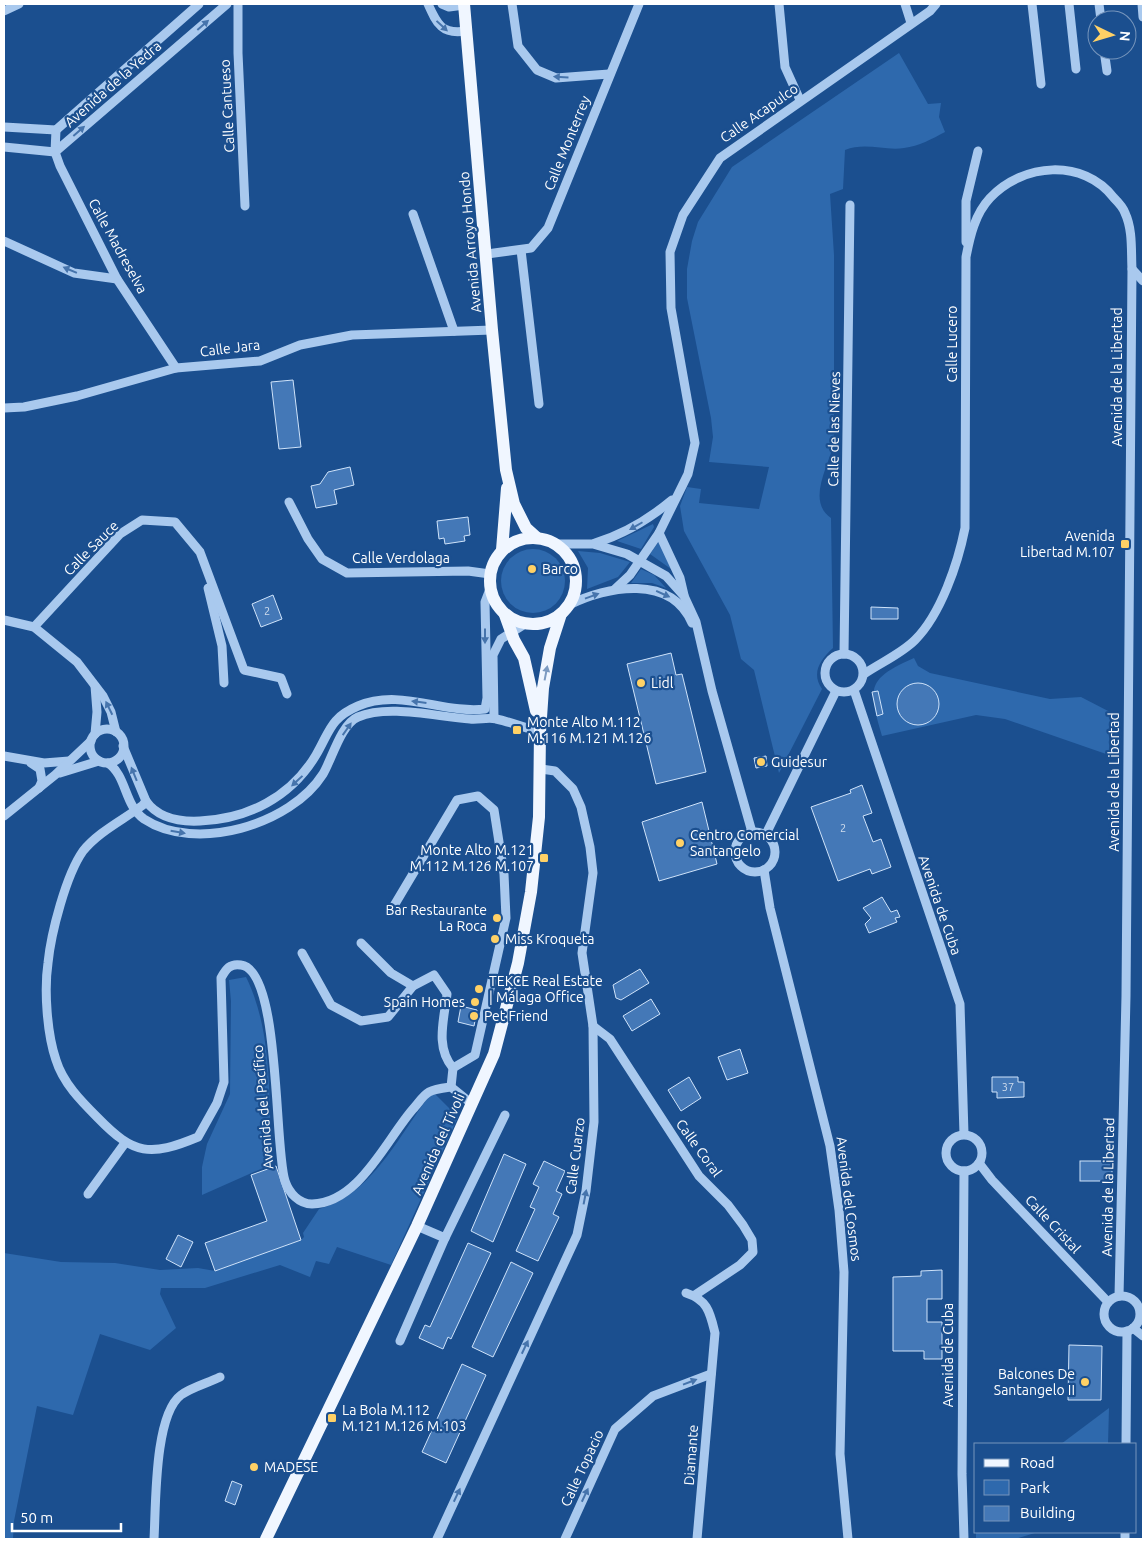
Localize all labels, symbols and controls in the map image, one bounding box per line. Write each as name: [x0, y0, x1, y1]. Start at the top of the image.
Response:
north arrow: [1087, 10, 1137, 60]
one-way arrow: [196, 19, 209, 30]
one-way arrow: [436, 20, 449, 31]
text: N: [1117, 30, 1133, 42]
street label: Avenida de la Yedra: [62, 38, 164, 130]
street label: Calle Cantueso: [217, 59, 237, 153]
one-way arrow: [552, 72, 568, 80]
street label: Calle Acapulco: [717, 80, 801, 146]
street label: Calle Monterrey: [541, 93, 593, 193]
one-way arrow: [73, 125, 86, 136]
street label: Avenida Arroyo Hondo: [456, 171, 484, 313]
street label: Calle Madreselva: [85, 196, 151, 296]
one-way arrow: [63, 266, 77, 274]
street label: Calle Lucero: [944, 306, 960, 382]
street label: Avenida de la Libertad: [1109, 307, 1125, 447]
street label: Calle Jara: [199, 336, 261, 360]
street label: Calle de las Nieves: [825, 371, 843, 487]
street label: Calle Sauce: [60, 517, 122, 579]
one-way arrow: [630, 522, 643, 531]
place label: Avenida Libertad M.107: [1020, 528, 1115, 560]
marker: Avenida Libertad M.107: [1119, 538, 1131, 550]
street label: Calle Verdolaga: [352, 550, 450, 566]
place label: Barco: [542, 561, 578, 577]
marker: Barco: [526, 563, 538, 575]
one-way arrow: [655, 590, 670, 599]
one-way arrow: [584, 592, 599, 599]
house number: 2: [264, 605, 270, 617]
one-way arrow: [481, 628, 489, 644]
one-way arrow: [542, 664, 550, 680]
place label: Lidl: [651, 675, 674, 691]
marker: Lidl: [635, 677, 647, 689]
one-way arrow: [411, 698, 427, 706]
one-way arrow: [104, 701, 112, 715]
street label: Avenida de la Libertad: [1106, 712, 1122, 852]
place label: Monte Alto M.112 M.116 M.121 M.126: [527, 714, 651, 746]
one-way arrow: [342, 722, 352, 736]
marker: Monte Alto M.112 M.116 M.121 M.126: [511, 724, 523, 736]
place label: Guidesur: [771, 754, 828, 770]
marker: Guidesur: [755, 756, 767, 768]
one-way arrow: [130, 766, 138, 781]
one-way arrow: [291, 775, 303, 787]
house number: 2: [840, 822, 846, 834]
place label: Centro Comercial Santangelo: [690, 827, 799, 859]
one-way arrow: [171, 829, 187, 837]
marker: Centro Comercial Santangelo: [674, 837, 686, 849]
place label: Monte Alto M.121 M.112 M.126 M.107: [410, 842, 534, 874]
marker: Monte Alto M.121 M.112 M.126 M.107: [538, 852, 550, 864]
street label: Avenida de Cuba: [915, 853, 965, 957]
place label: Bar Restaurante La Roca: [386, 902, 487, 934]
marker: Bar Restaurante La Roca: [491, 912, 503, 924]
place label: Miss Kroqueta: [505, 931, 595, 947]
marker: Miss Kroqueta: [489, 933, 501, 945]
place label: TEKCE Real Estate | Málaga Office: [489, 973, 603, 1005]
marker: TEKCE Real Estate | Málaga Office: [473, 983, 485, 995]
place label: Spain Homes: [384, 994, 465, 1010]
marker: Spain Homes: [469, 996, 481, 1008]
place label: Pet Friend: [484, 1008, 548, 1024]
marker: Pet Friend: [468, 1010, 480, 1022]
street label: Avenida del Pacífico: [250, 1044, 276, 1170]
house number: 37: [1002, 1081, 1014, 1093]
street label: Avenida del Tívoli: [408, 1091, 468, 1197]
street label: Calle Coral: [673, 1116, 725, 1180]
street label: Calle Cuarzo: [562, 1117, 588, 1195]
street label: Avenida de la Libertad: [1099, 1117, 1117, 1257]
street label: Avenida del Cosmos: [833, 1136, 865, 1262]
one-way arrow: [581, 1189, 589, 1204]
street label: Calle Cristal: [1022, 1192, 1084, 1257]
street label: Avenida de Cuba: [940, 1303, 956, 1407]
one-way arrow: [521, 1340, 529, 1354]
place label: Balcones De Santangelo II: [994, 1366, 1075, 1398]
marker: Balcones De Santangelo II: [1079, 1376, 1091, 1388]
one-way arrow: [683, 1378, 698, 1386]
place label: La Bola M.112 M.121 M.126 M.103: [342, 1402, 466, 1434]
marker: La Bola M.112 M.121 M.126 M.103: [326, 1412, 338, 1424]
street label: Diamante: [681, 1424, 701, 1486]
street label: Calle Topacio: [557, 1427, 607, 1509]
legend: [974, 1443, 1137, 1533]
text: Road: [1020, 1454, 1055, 1471]
place label: MADESE: [264, 1459, 318, 1475]
marker: MADESE: [248, 1461, 260, 1473]
text: Park: [1020, 1479, 1050, 1496]
one-way arrow: [454, 1488, 462, 1502]
one-way arrow: [581, 1488, 589, 1502]
scale bar: [12, 1500, 121, 1532]
text: Building: [1020, 1504, 1075, 1521]
text: 50 m: [20, 1509, 53, 1526]

